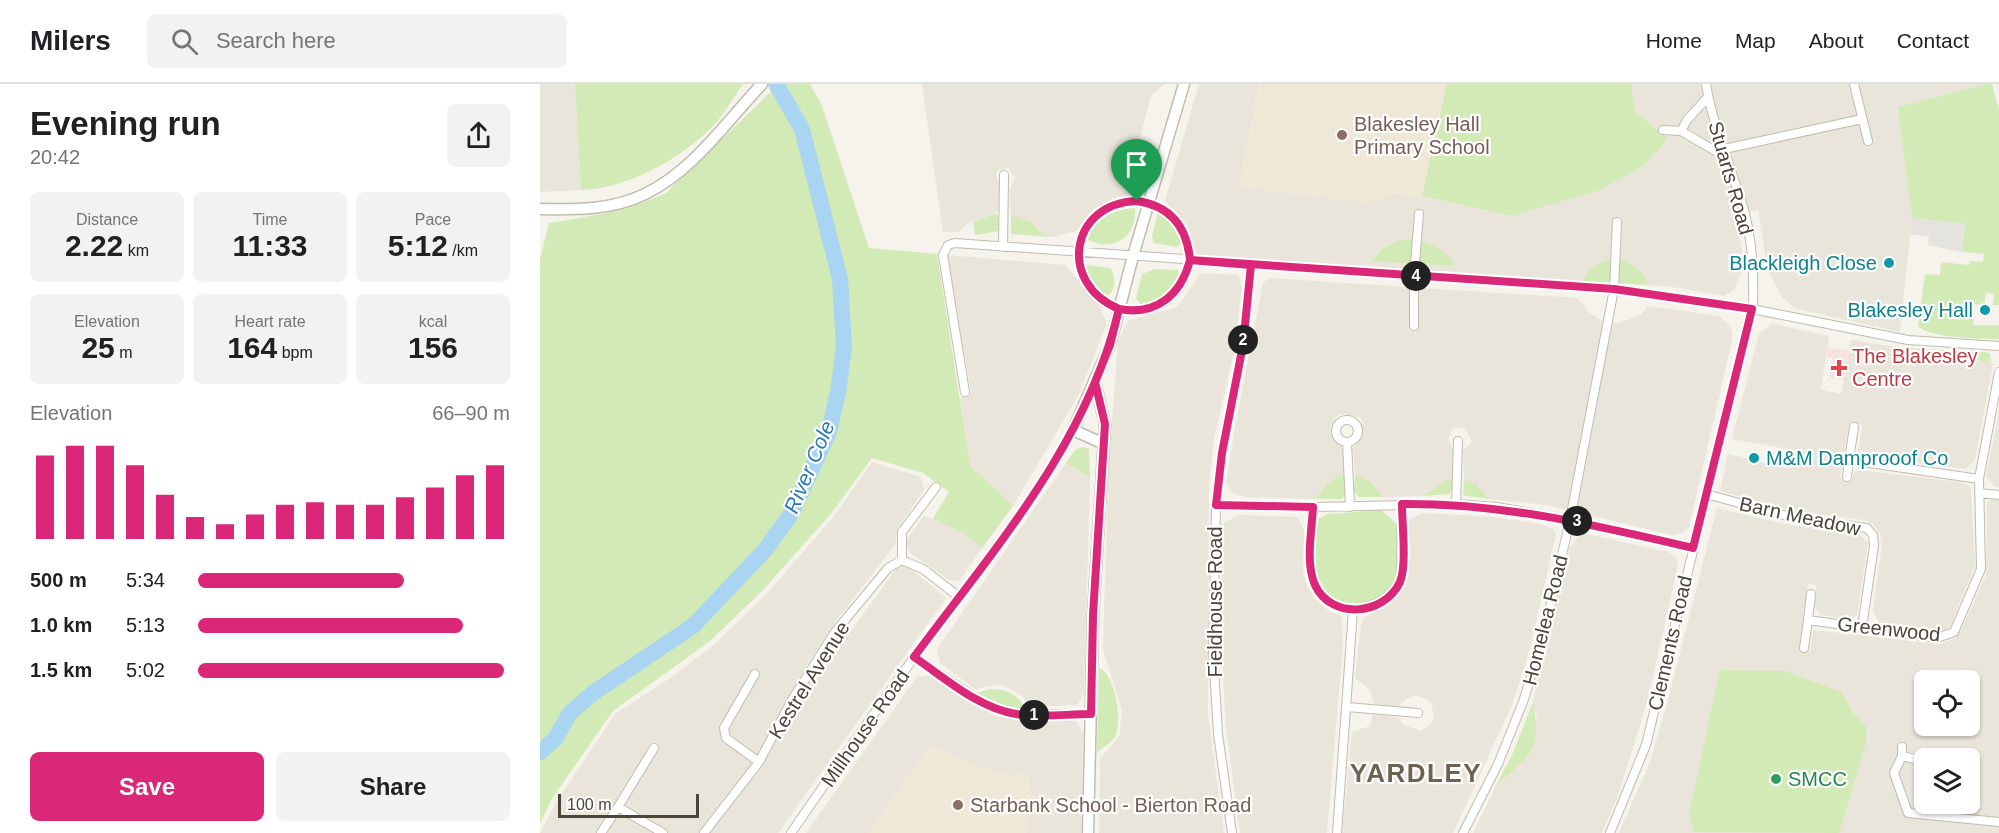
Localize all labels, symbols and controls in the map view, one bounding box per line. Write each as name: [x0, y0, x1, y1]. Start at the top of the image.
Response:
search box: [147, 14, 567, 68]
text: Milers: [30, 25, 111, 56]
icon: search: [168, 25, 201, 58]
text: Search here: [216, 28, 336, 53]
text: Home: [1646, 29, 1702, 52]
text: Map: [1735, 29, 1776, 52]
text: About: [1809, 29, 1864, 52]
text: Contact: [1897, 29, 1969, 52]
button: share: [447, 104, 510, 167]
text: Evening run: [30, 105, 221, 142]
place label: Blakesley Hall Primary School: [1354, 113, 1490, 158]
street label: Stuarts Road: [1704, 119, 1758, 237]
marker: Blakesley Hall Primary School: [1335, 128, 1349, 142]
pin: [1111, 139, 1162, 201]
text: 20:42: [30, 146, 80, 168]
icon: arrive: [1120, 148, 1153, 181]
text: Distance: [76, 211, 138, 228]
text: Time: [253, 211, 287, 228]
text: Pace: [415, 211, 451, 228]
text: 2.22: [65, 229, 123, 262]
text: 11:33: [232, 229, 308, 262]
text: 5:12: [388, 229, 448, 262]
text: km: [123, 242, 149, 259]
text: /km: [448, 242, 478, 259]
place label: Blackleigh Close: [1729, 252, 1877, 274]
marker: Blackleigh Close: [1882, 256, 1896, 270]
pin: 4: [1401, 261, 1431, 291]
text: 4: [1412, 267, 1420, 284]
place label: Blakesley Hall: [1847, 299, 1973, 321]
marker: Blakesley Hall: [1978, 303, 1992, 317]
text: Elevation: [74, 313, 140, 330]
text: Heart rate: [234, 313, 306, 330]
text: kcal: [419, 313, 447, 330]
pin: 2: [1228, 325, 1258, 355]
text: 25: [81, 331, 115, 364]
text: 164: [227, 331, 277, 364]
text: 156: [408, 331, 458, 364]
text: 2: [1239, 331, 1247, 348]
text: m: [115, 344, 133, 361]
text: bpm: [277, 344, 313, 361]
place label: The Blakesley Centre: [1852, 345, 1978, 390]
marker: The Blakesley Centre: [1830, 359, 1848, 377]
text: Elevation: [30, 402, 112, 424]
text: 66–90 m: [432, 402, 510, 424]
water label: River Cole: [779, 417, 839, 517]
place label: M&M Damprooof Co: [1766, 447, 1948, 469]
marker: M&M Damprooof Co: [1747, 451, 1761, 465]
street label: Barn Meadow: [1737, 492, 1863, 540]
pin: 3: [1562, 506, 1592, 536]
text: 3: [1573, 512, 1581, 529]
street label: Fieldhouse Road: [1204, 526, 1226, 678]
street label: Homelea Road: [1518, 553, 1572, 687]
text: 500 m: [30, 569, 87, 591]
text: 5:34: [126, 569, 165, 591]
street label: Clements Road: [1644, 573, 1696, 713]
street label: Greenwood: [1836, 613, 1942, 645]
text: 1.0 km: [30, 614, 92, 636]
text: 5:13: [126, 614, 165, 636]
street label: Kestrel Avenue: [764, 617, 854, 743]
text: 1.5 km: [30, 659, 92, 681]
text: 5:02: [126, 659, 165, 681]
street label: Millhouse Road: [816, 665, 914, 791]
map controls: [1914, 670, 1980, 814]
button: locate: [1914, 670, 1980, 736]
pin: 1: [1019, 700, 1049, 730]
text: 1: [1030, 706, 1038, 723]
button: layers: [1914, 748, 1980, 814]
button: Save: [30, 752, 264, 821]
button: Share: [276, 752, 510, 821]
district label: YARDLEY: [1350, 758, 1482, 788]
place label: SMCC: [1788, 768, 1847, 790]
marker: SMCC: [1769, 772, 1783, 786]
scale bar: [558, 791, 699, 818]
place label: Starbank School - Bierton Road: [970, 794, 1251, 816]
text: 100 m: [567, 796, 611, 813]
marker: Starbank School - Bierton Road: [951, 798, 965, 812]

